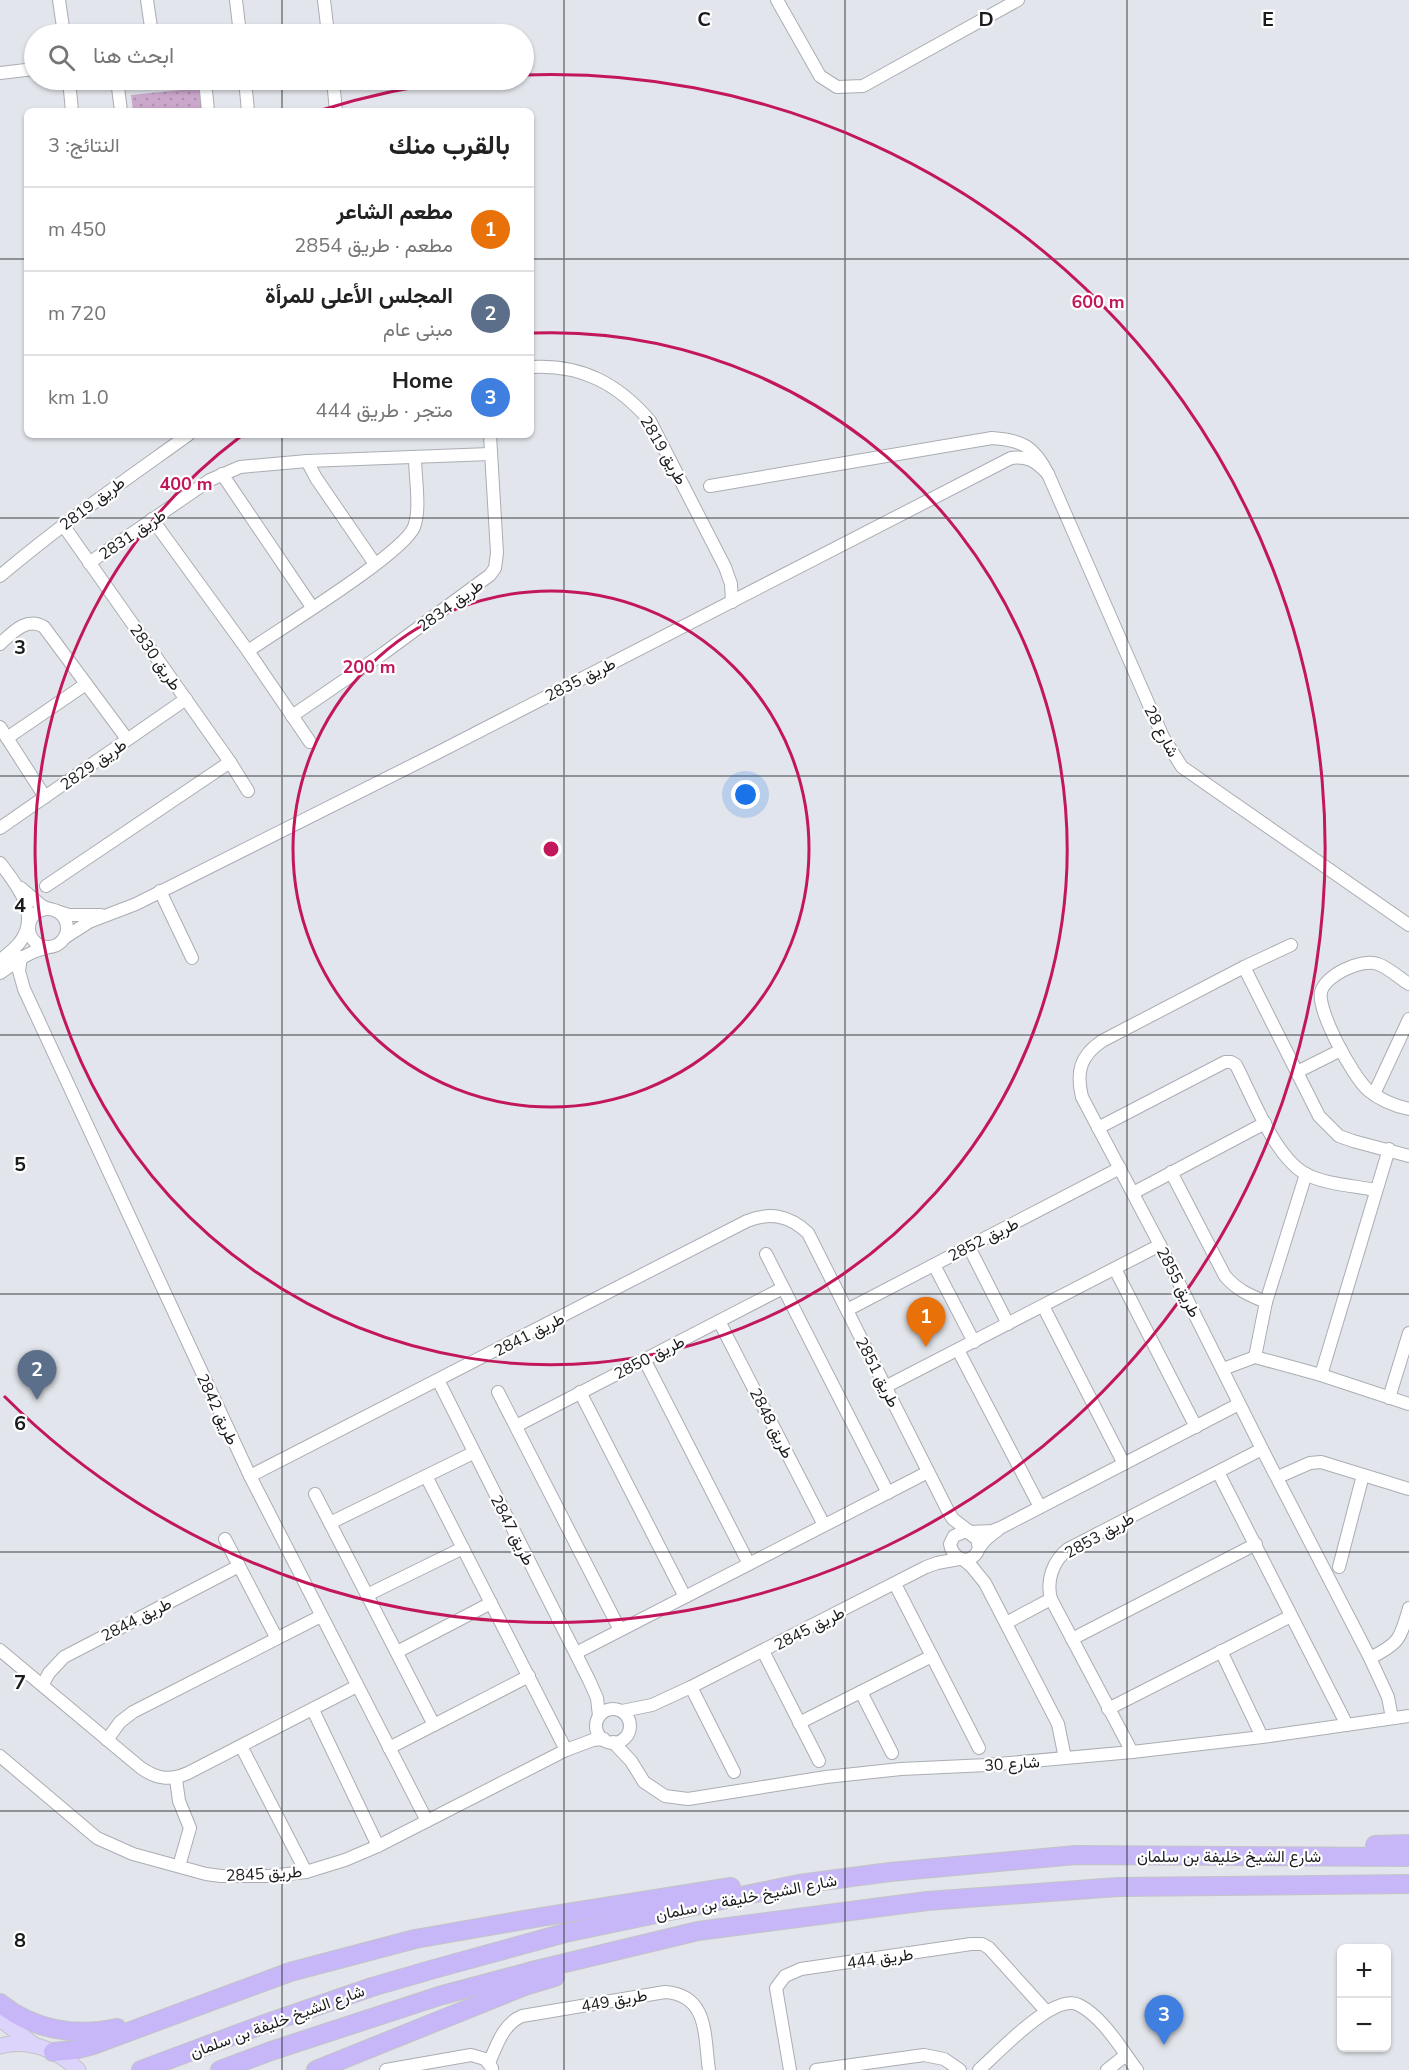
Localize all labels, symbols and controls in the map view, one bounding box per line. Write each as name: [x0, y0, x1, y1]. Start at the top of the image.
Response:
text: C: [697, 6, 711, 33]
text: D: [978, 6, 994, 33]
text: E: [1262, 6, 1274, 33]
search box: [24, 24, 534, 90]
icon: search: [45, 41, 78, 74]
text: ابحث هنا: [93, 41, 174, 71]
text: بالقرب منك: [389, 128, 510, 163]
text: النتائج: 3: [48, 132, 120, 159]
text: مطعم الشاعر: [336, 197, 453, 227]
text: 450 m: [48, 216, 106, 243]
text: 1: [485, 216, 497, 243]
text: مطعم · طريق 2854: [294, 232, 453, 259]
text: المجلس الأعلى للمرأة: [265, 281, 453, 311]
text: 600 m: [1071, 290, 1125, 314]
text: 720 m: [48, 300, 106, 327]
text: 2: [485, 300, 497, 327]
text: مبنى عام: [383, 316, 453, 343]
text: Home: [392, 366, 453, 396]
text: 1.0 km: [48, 384, 109, 411]
text: 3: [485, 384, 497, 411]
text: متجر · طريق 444: [315, 397, 453, 424]
street label: طريق 2819: [634, 412, 692, 489]
street label: طريق 2819: [55, 472, 130, 536]
text: 400 m: [159, 472, 213, 496]
street label: طريق 2831: [95, 504, 170, 565]
street label: طريق 2834: [413, 574, 488, 637]
street label: طريق 2830: [124, 620, 186, 695]
text: 3: [14, 634, 26, 661]
street label: طريق 2835: [541, 653, 620, 707]
text: 200 m: [342, 655, 396, 679]
street label: شارع 28: [1138, 702, 1184, 761]
street label: طريق 2829: [56, 734, 131, 796]
your location: [731, 780, 760, 809]
centre of rings: [541, 839, 561, 859]
text: 4: [14, 892, 26, 919]
text: 5: [14, 1151, 26, 1178]
street label: طريق 2852: [944, 1213, 1023, 1267]
street label: طريق 2855: [1151, 1243, 1205, 1322]
pin: 1: [906, 1298, 946, 1347]
street label: طريق 2841: [490, 1308, 569, 1362]
street label: طريق 2850: [610, 1331, 689, 1385]
street label: طريق 2851: [850, 1333, 904, 1412]
pin: 2: [18, 1350, 57, 1400]
street label: طريق 2842: [191, 1370, 243, 1449]
street label: طريق 2848: [744, 1384, 798, 1463]
text: 6: [14, 1410, 26, 1437]
street label: طريق 2847: [485, 1491, 539, 1570]
street label: طريق 2853: [1061, 1508, 1138, 1564]
street label: طريق 2844: [97, 1593, 176, 1647]
street label: طريق 2845: [770, 1602, 849, 1656]
text: 7: [14, 1669, 26, 1696]
street label: شارع 30: [984, 1751, 1041, 1777]
street label: شارع الشيخ خليفة بن سلمان: [1137, 1846, 1321, 1868]
street label: طريق 2845: [225, 1861, 303, 1887]
street label: شارع الشيخ خليفة بن سلمان: [654, 1870, 839, 1926]
text: 8: [14, 1927, 26, 1954]
street label: طريق 444: [846, 1943, 915, 1975]
map controls: [1337, 1944, 1391, 2052]
button: +: [1337, 1944, 1391, 1998]
street label: شارع الشيخ خليفة بن سلمان: [187, 1980, 368, 2064]
street label: طريق 449: [579, 1984, 649, 2018]
pin: 3: [1144, 1996, 1184, 2045]
button: −: [1337, 1998, 1391, 2052]

